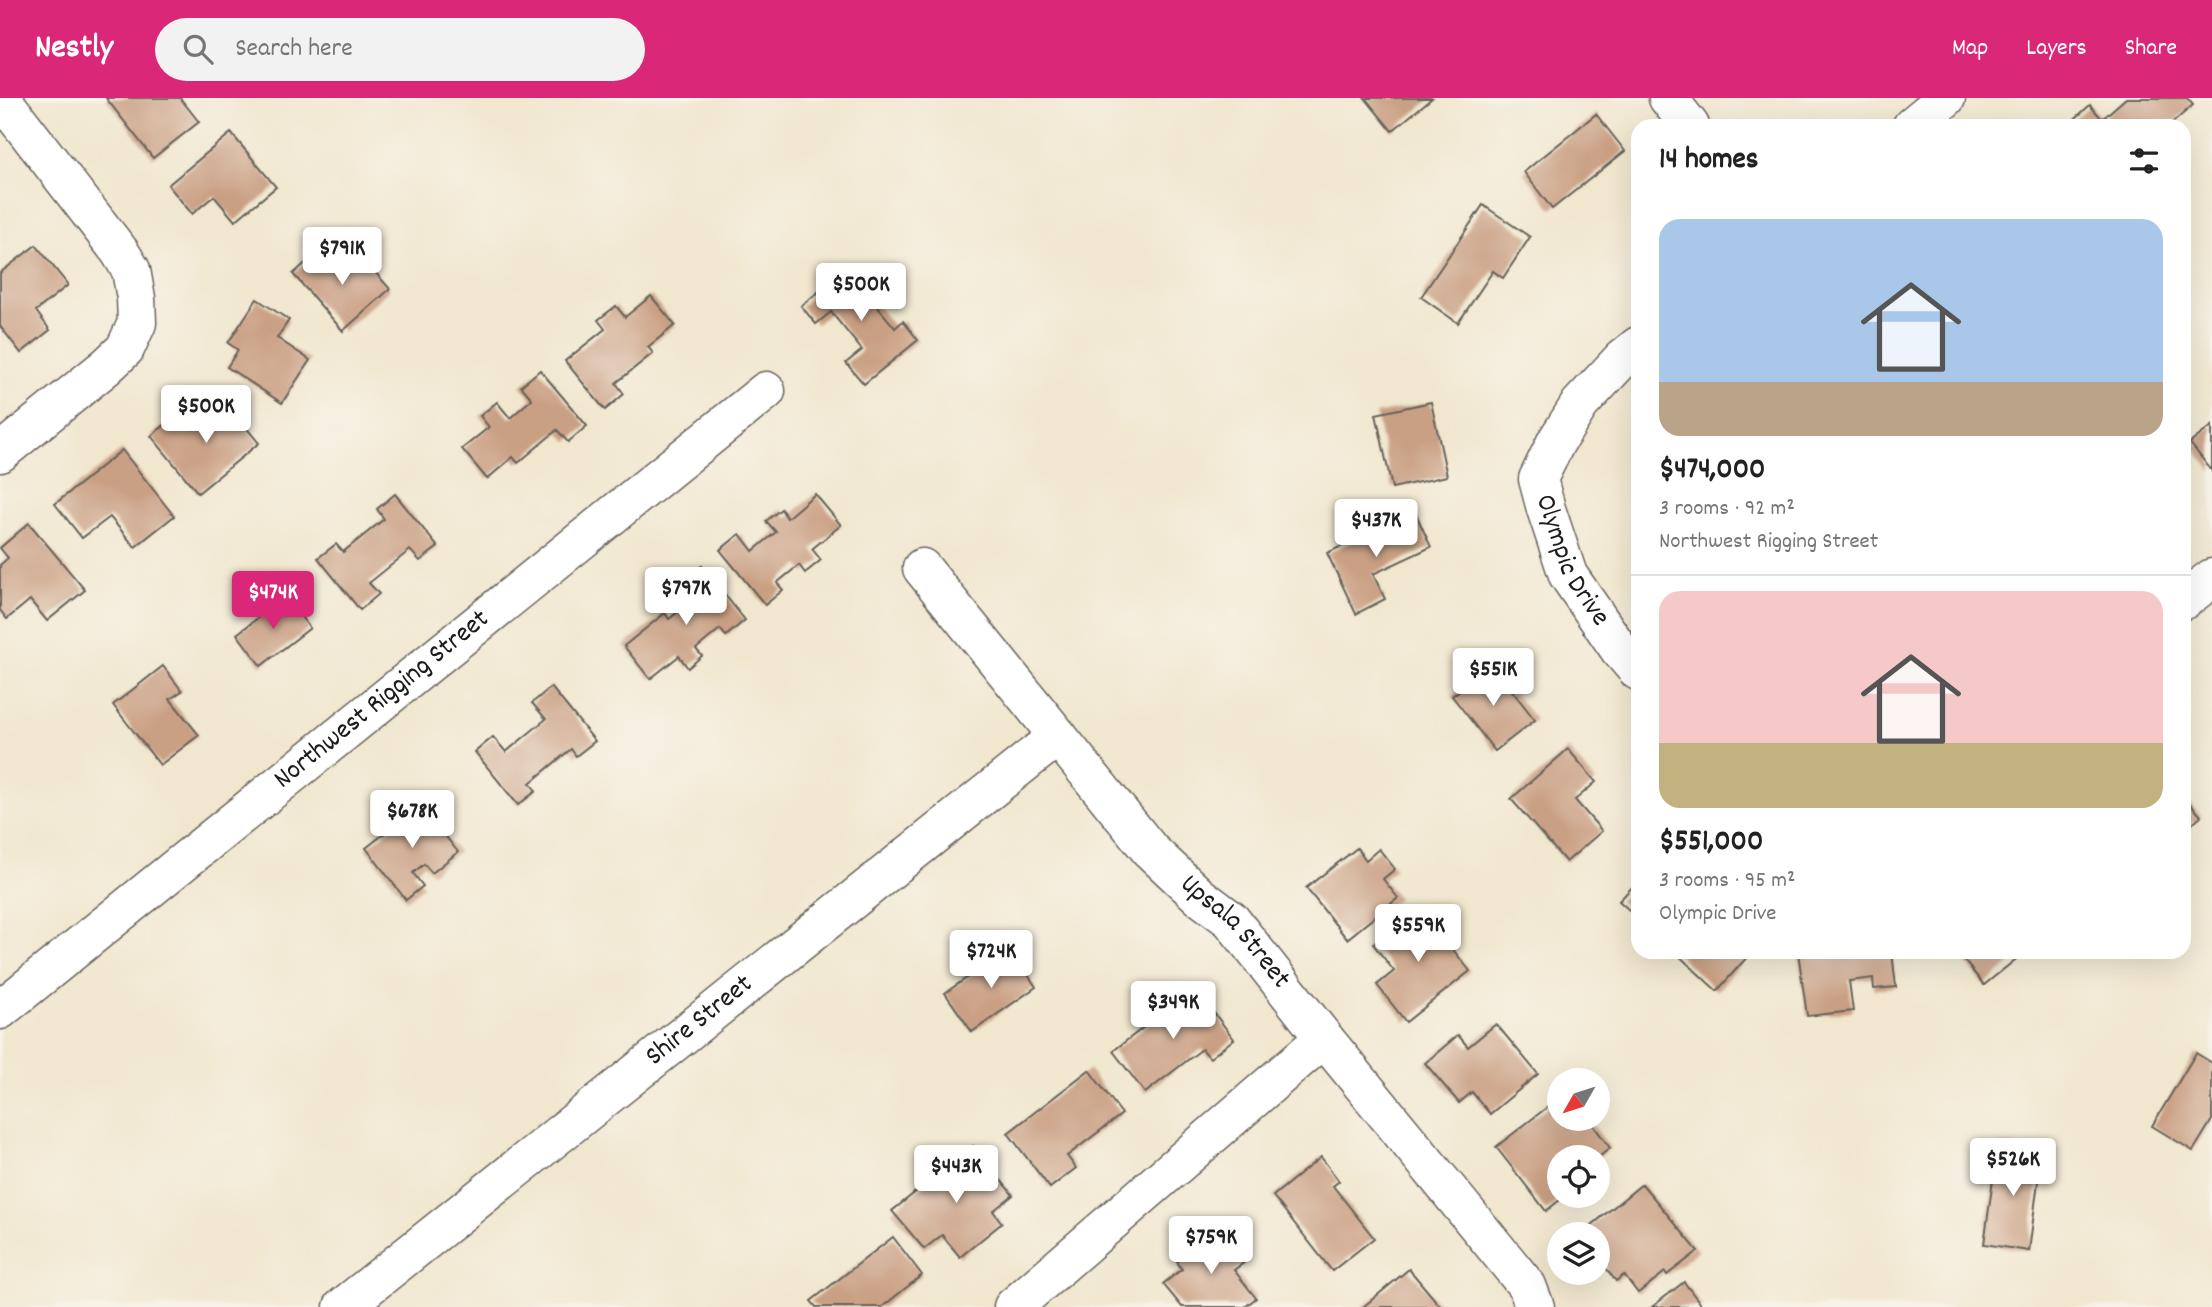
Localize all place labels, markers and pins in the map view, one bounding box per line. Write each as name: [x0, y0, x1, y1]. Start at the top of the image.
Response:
pin: $791K: [293, 228, 391, 287]
pin: $500K: [812, 264, 910, 323]
pin: $500K: [157, 386, 255, 445]
pin: $437K: [1327, 500, 1425, 559]
pin: $797K: [637, 568, 735, 627]
pin: $474K: [224, 572, 322, 631]
pin: $551K: [1444, 648, 1542, 708]
pin: $678K: [363, 790, 461, 850]
pin: $559K: [1369, 904, 1467, 964]
pin: $724K: [942, 930, 1040, 990]
pin: $349K: [1124, 982, 1222, 1041]
pin: $526K: [1964, 1138, 2062, 1198]
pin: $443K: [907, 1146, 1005, 1205]
pin: $759K: [1162, 1216, 1260, 1276]

